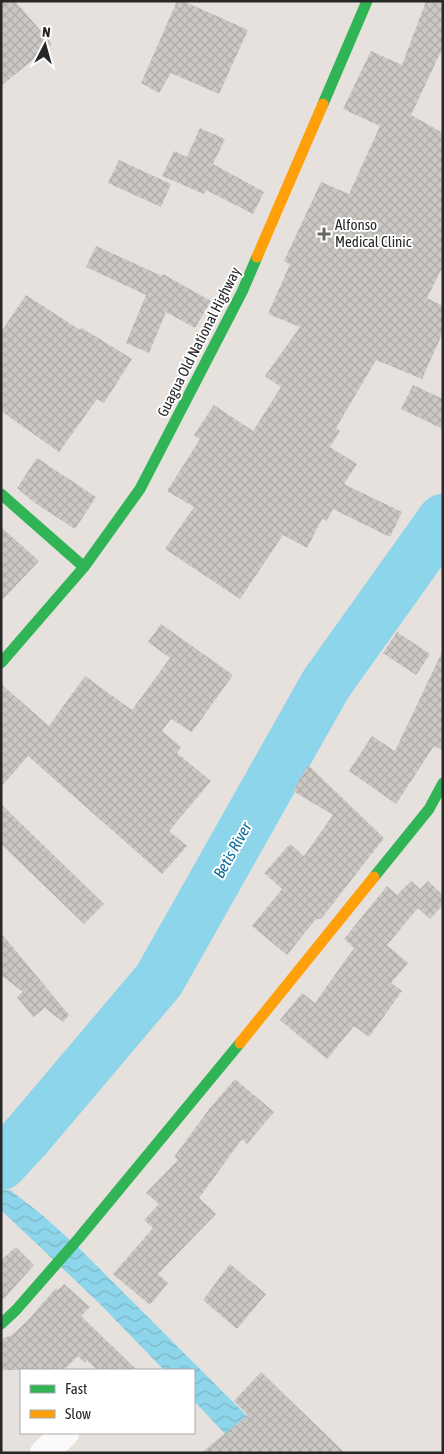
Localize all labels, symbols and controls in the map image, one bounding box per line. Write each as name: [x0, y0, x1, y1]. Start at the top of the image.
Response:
north arrow: [20, 20, 70, 70]
text: N: [41, 24, 51, 40]
place label: Alfonso Medical Clinic: [335, 216, 412, 250]
marker: Alfonso Medical Clinic: [317, 227, 331, 241]
street label: Guagua Old National Highway: [153, 264, 244, 419]
water label: Betis River: [209, 818, 255, 881]
legend: [20, 1369, 195, 1434]
text: Fast: [65, 1380, 87, 1397]
text: Slow: [65, 1405, 91, 1422]

